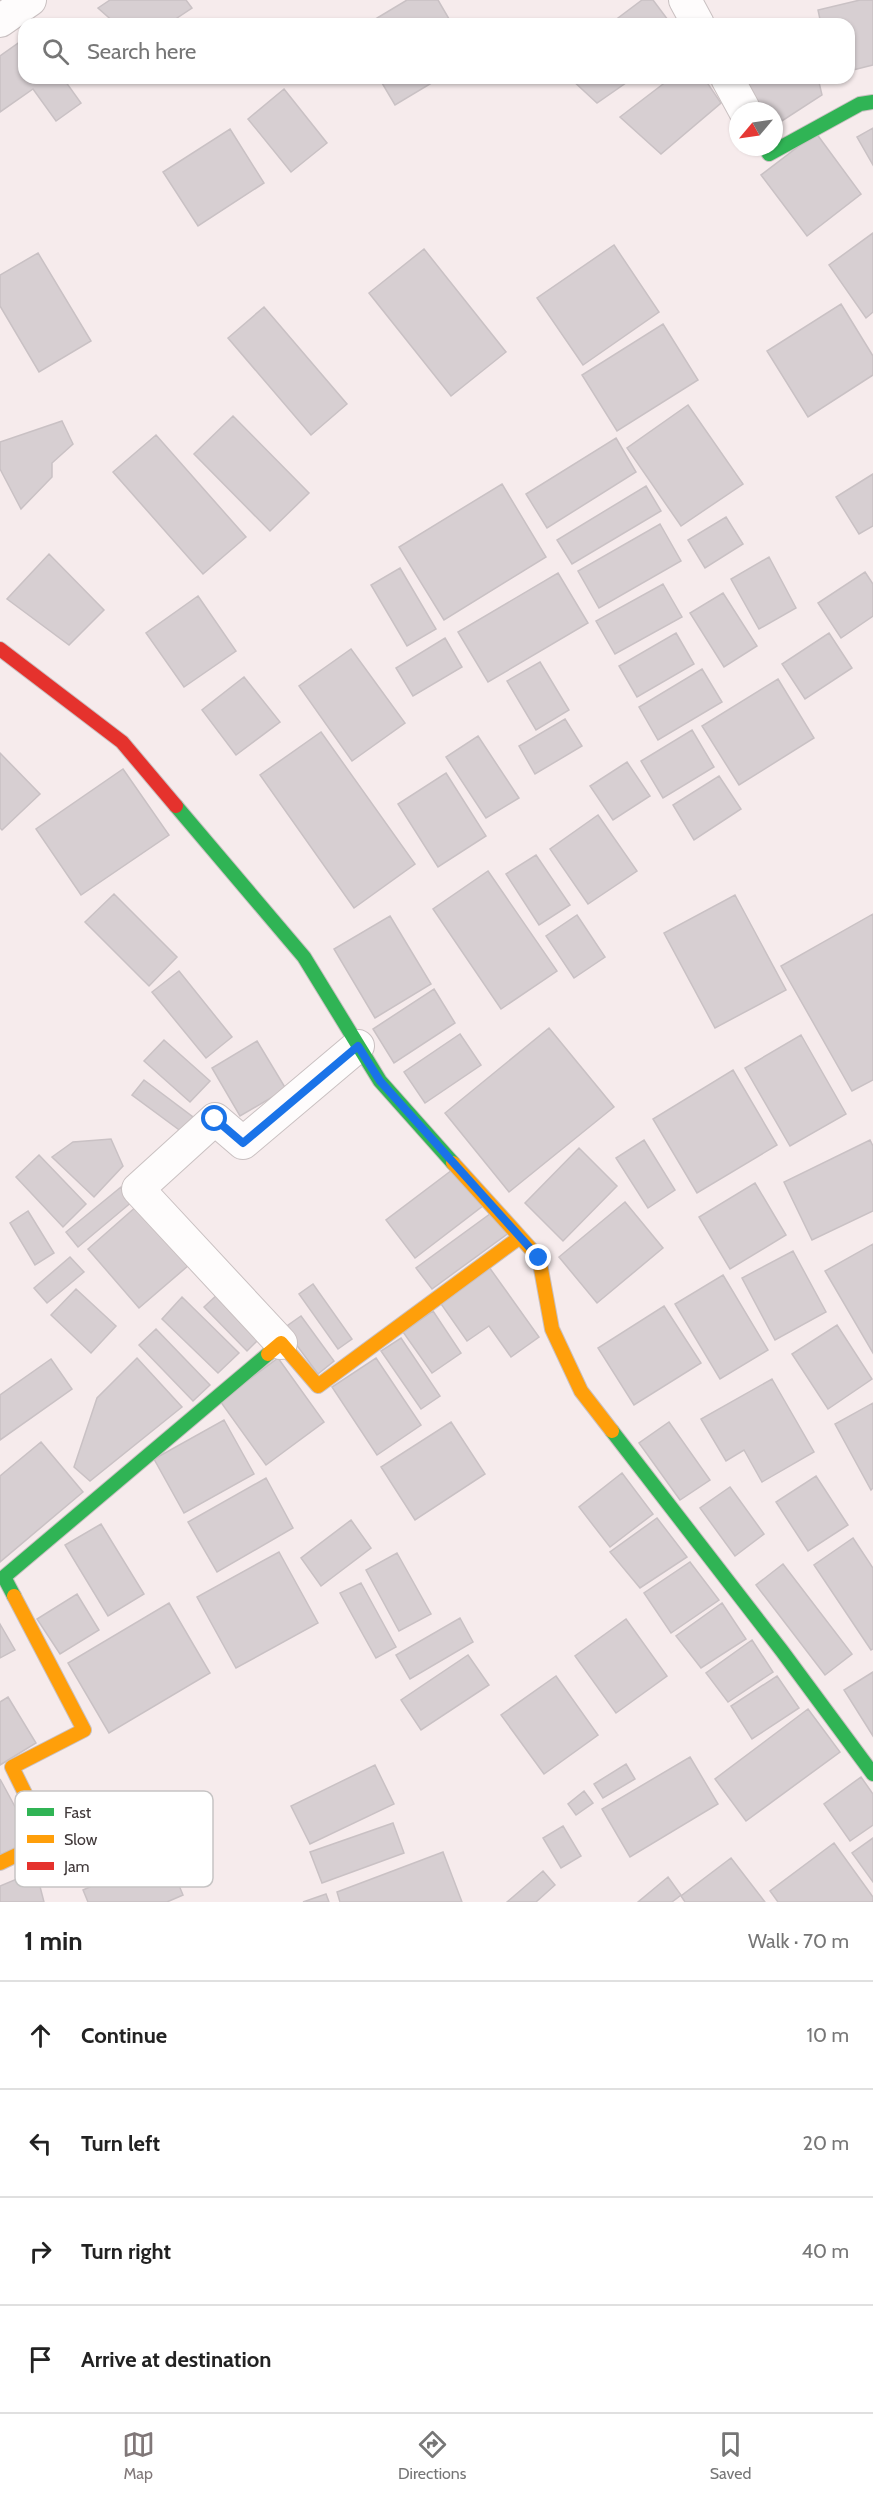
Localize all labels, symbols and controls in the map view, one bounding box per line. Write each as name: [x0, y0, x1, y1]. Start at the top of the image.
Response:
search box: [18, 18, 855, 84]
icon: search: [39, 35, 72, 68]
text: Search here: [87, 38, 196, 65]
north arrow: [729, 102, 783, 156]
route start: [201, 1105, 227, 1131]
route end: [525, 1244, 551, 1270]
legend: [15, 1791, 213, 1887]
text: Fast: [64, 1803, 92, 1822]
text: Slow: [64, 1830, 98, 1849]
text: Jam: [63, 1857, 90, 1876]
text: 1 min: [24, 1925, 83, 1957]
text: Walk · 70 m: [748, 1929, 849, 1953]
icon: ahead: [24, 2019, 57, 2052]
text: Continue: [81, 2022, 167, 2049]
text: 10 m: [806, 2023, 849, 2047]
icon: left: [24, 2127, 57, 2160]
text: Turn left: [81, 2130, 160, 2157]
text: 20 m: [803, 2131, 849, 2155]
icon: right: [24, 2235, 57, 2268]
text: Turn right: [81, 2238, 171, 2265]
text: 40 m: [801, 2239, 849, 2263]
icon: arrive: [24, 2343, 57, 2376]
text: Arrive at destination: [81, 2346, 271, 2373]
tab: Map: [122, 2428, 155, 2483]
tab: Directions: [398, 2428, 466, 2483]
tab: Saved: [710, 2428, 751, 2483]

